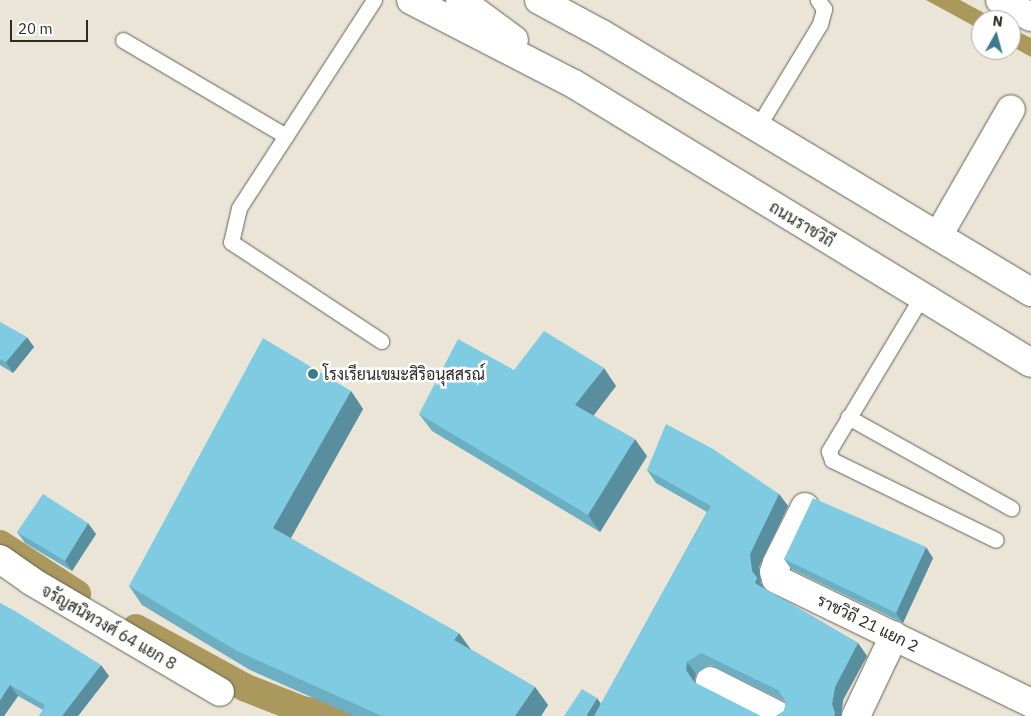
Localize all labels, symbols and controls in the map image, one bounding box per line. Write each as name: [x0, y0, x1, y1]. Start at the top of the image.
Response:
scale bar: [12, 10, 90, 42]
north arrow: [971, 10, 1021, 60]
text: N: [992, 12, 1004, 31]
text: 20 m: [18, 19, 53, 38]
street label: ถนนราชวิถี: [766, 197, 838, 251]
place label: โรงเรียนเขมะสิริอนุสสรณ์: [323, 364, 485, 384]
marker: โรงเรียนเขมะสิริอนุสสรณ์: [307, 368, 319, 380]
street label: จรัญสนิทวงศ์ 64 แยก 8: [38, 580, 180, 674]
street label: ราชวิถี 21 แยก 2: [814, 590, 922, 656]

